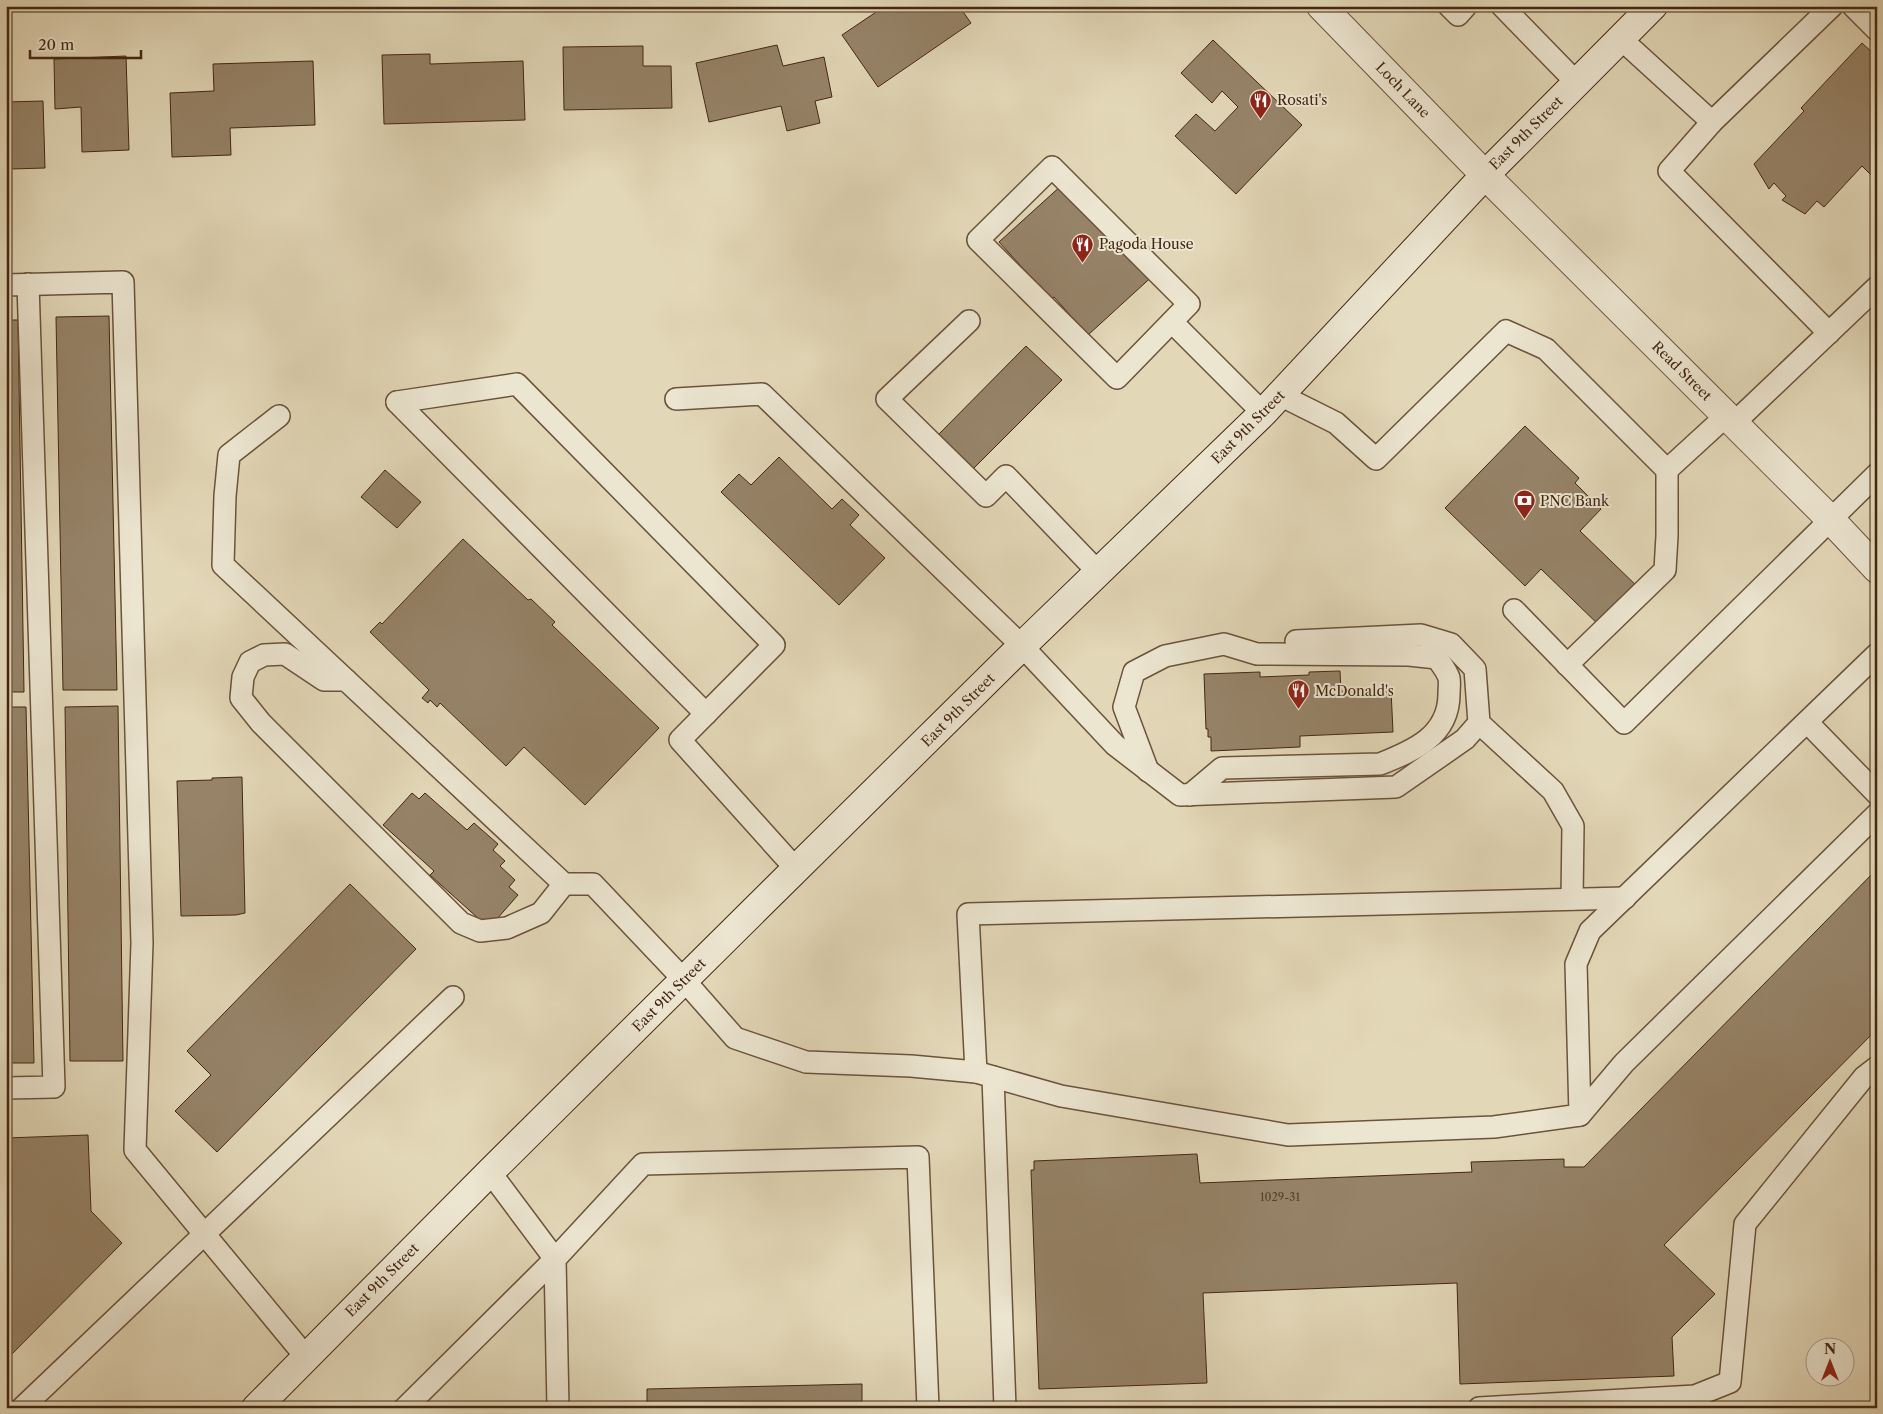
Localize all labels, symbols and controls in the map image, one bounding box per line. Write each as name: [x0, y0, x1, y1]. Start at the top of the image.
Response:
scale bar: [30, 28, 141, 60]
text: 20 m: [38, 35, 74, 54]
street label: Loch Lane: [1372, 58, 1434, 122]
restaurant icon: Rosati's: [1249, 88, 1273, 119]
place label: Rosati's: [1277, 91, 1327, 109]
street label: East 9th Street: [1485, 92, 1567, 174]
restaurant icon: Pagoda House: [1071, 232, 1095, 263]
place label: Pagoda House: [1099, 235, 1194, 253]
street label: Read Street: [1648, 337, 1716, 405]
street label: East 9th Street: [1207, 386, 1289, 468]
bank icon: PNC Bank: [1512, 489, 1536, 520]
place label: PNC Bank: [1540, 492, 1610, 510]
street label: East 9th Street: [917, 669, 999, 751]
restaurant icon: McDonald's: [1287, 679, 1311, 710]
place label: McDonald's: [1315, 682, 1394, 700]
street label: East 9th Street: [628, 954, 710, 1036]
house number: 1029-31: [1260, 1190, 1300, 1204]
street label: East 9th Street: [341, 1239, 423, 1321]
north arrow: [1806, 1336, 1856, 1386]
text: N: [1824, 1340, 1836, 1358]

